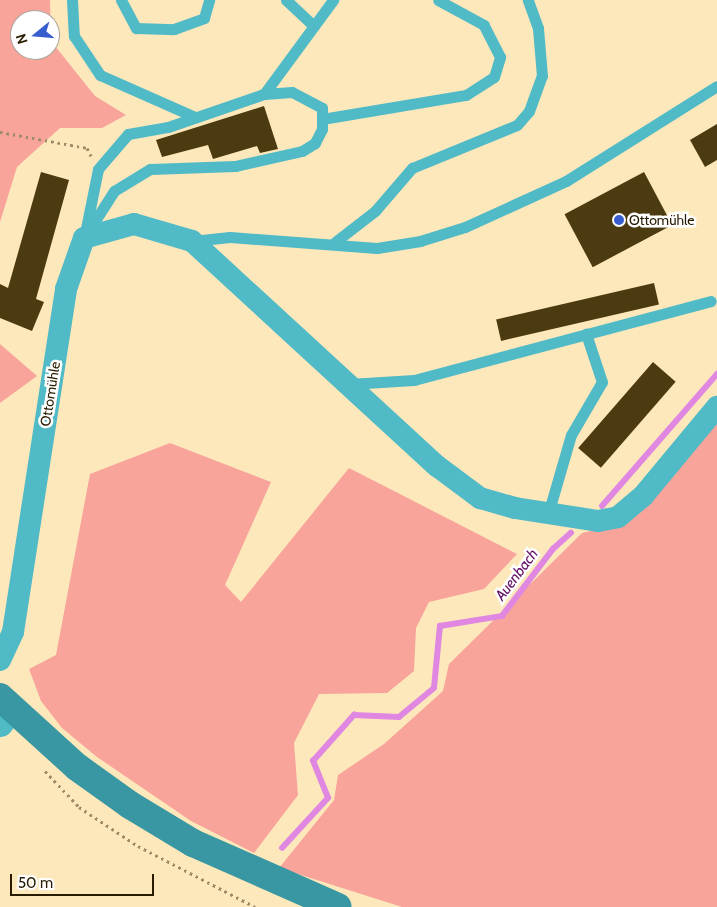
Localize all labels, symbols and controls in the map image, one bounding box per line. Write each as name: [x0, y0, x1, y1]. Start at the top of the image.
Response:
north arrow: [10, 10, 60, 60]
text: N: [12, 32, 32, 46]
place label: Ottomühle: [629, 212, 694, 228]
marker: Ottomühle: [613, 214, 625, 226]
street label: Ottomühle: [37, 360, 63, 428]
water label: Auenbach: [492, 546, 542, 604]
scale bar: [12, 864, 156, 896]
text: 50 m: [18, 874, 53, 892]

